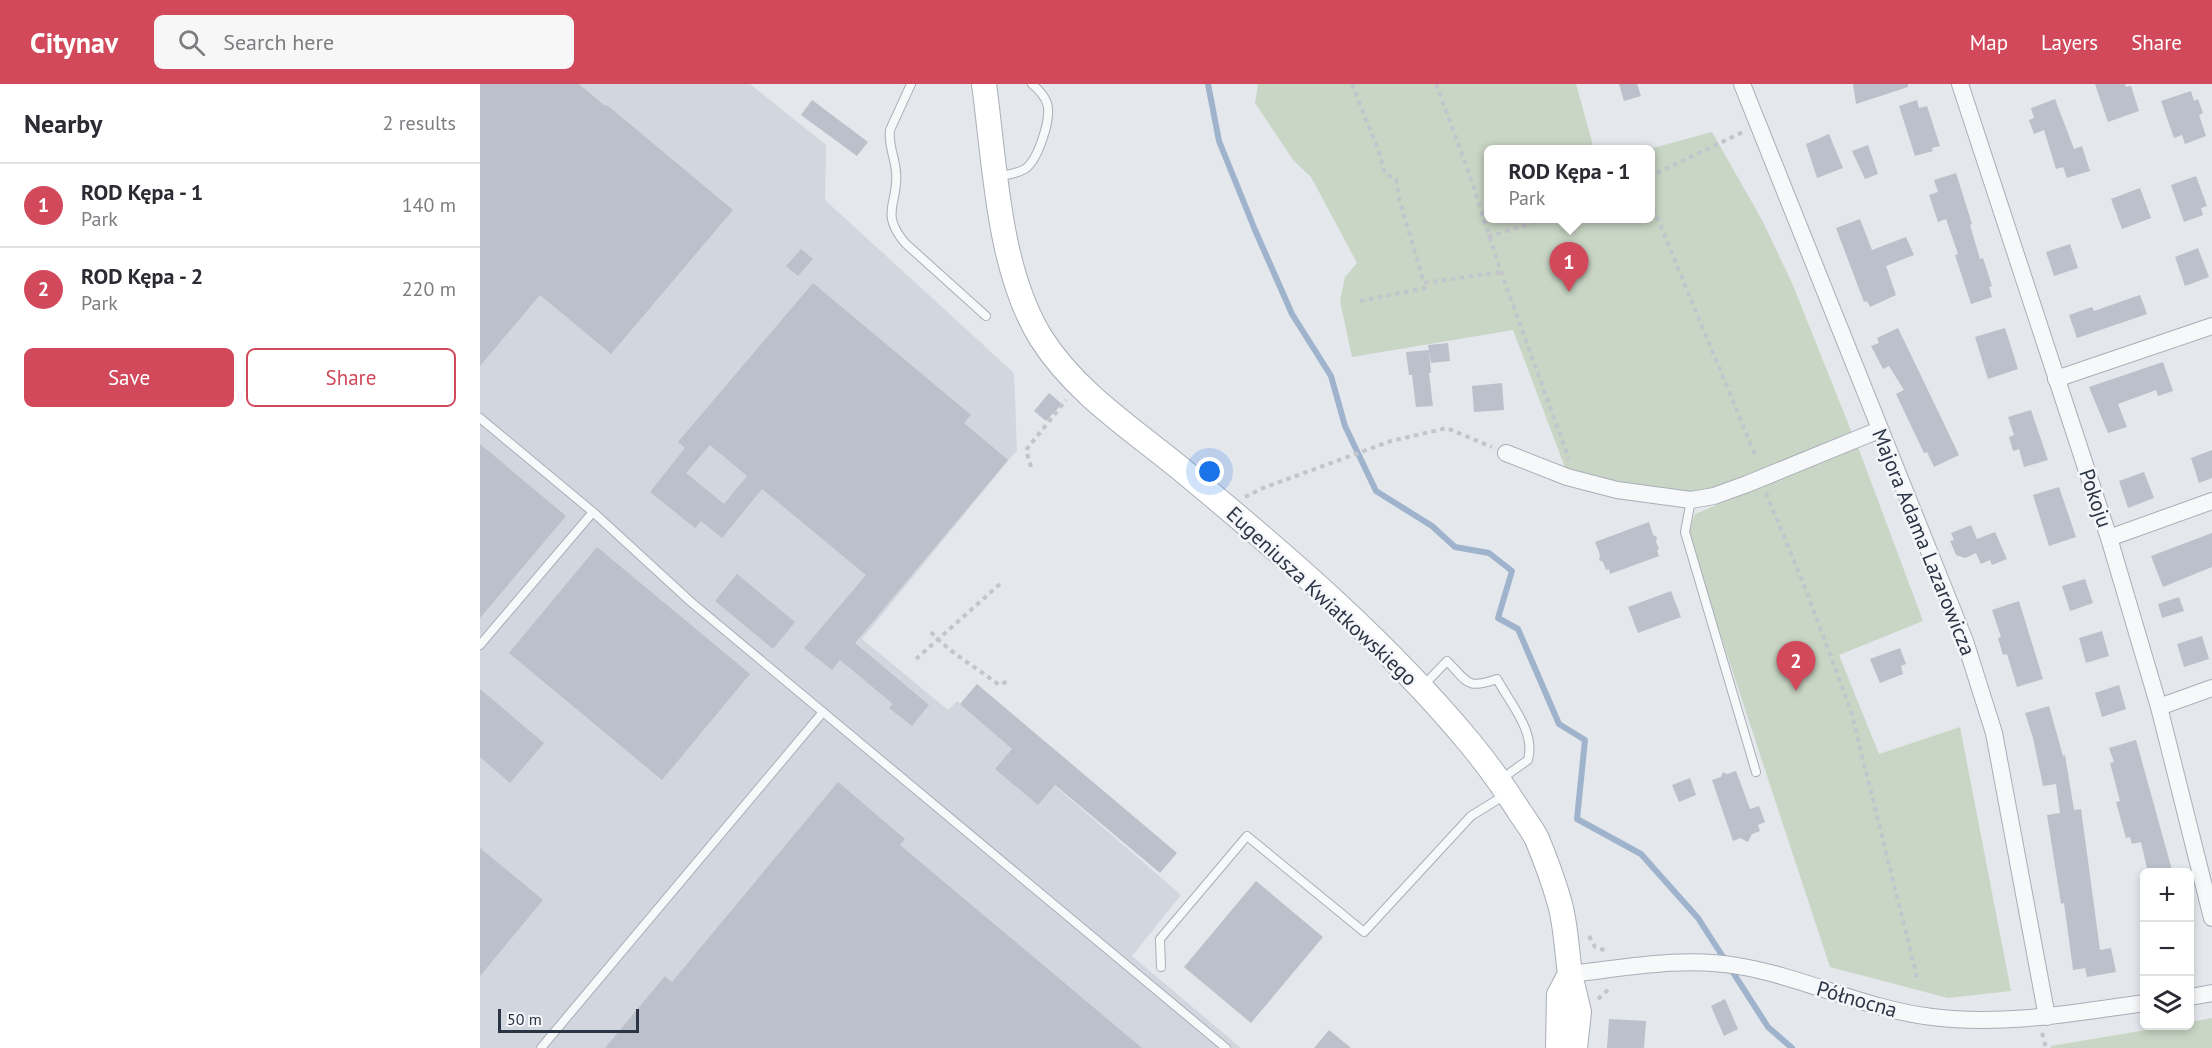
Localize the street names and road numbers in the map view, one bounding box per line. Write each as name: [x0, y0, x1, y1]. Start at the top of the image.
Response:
street label: Majora Adama Lazarowicza: [1866, 425, 1982, 659]
street label: Pokoju: [2073, 465, 2119, 531]
street label: Eugeniusza Kwiatkowskiego: [1221, 500, 1423, 692]
street label: Północna: [1814, 975, 1900, 1023]

